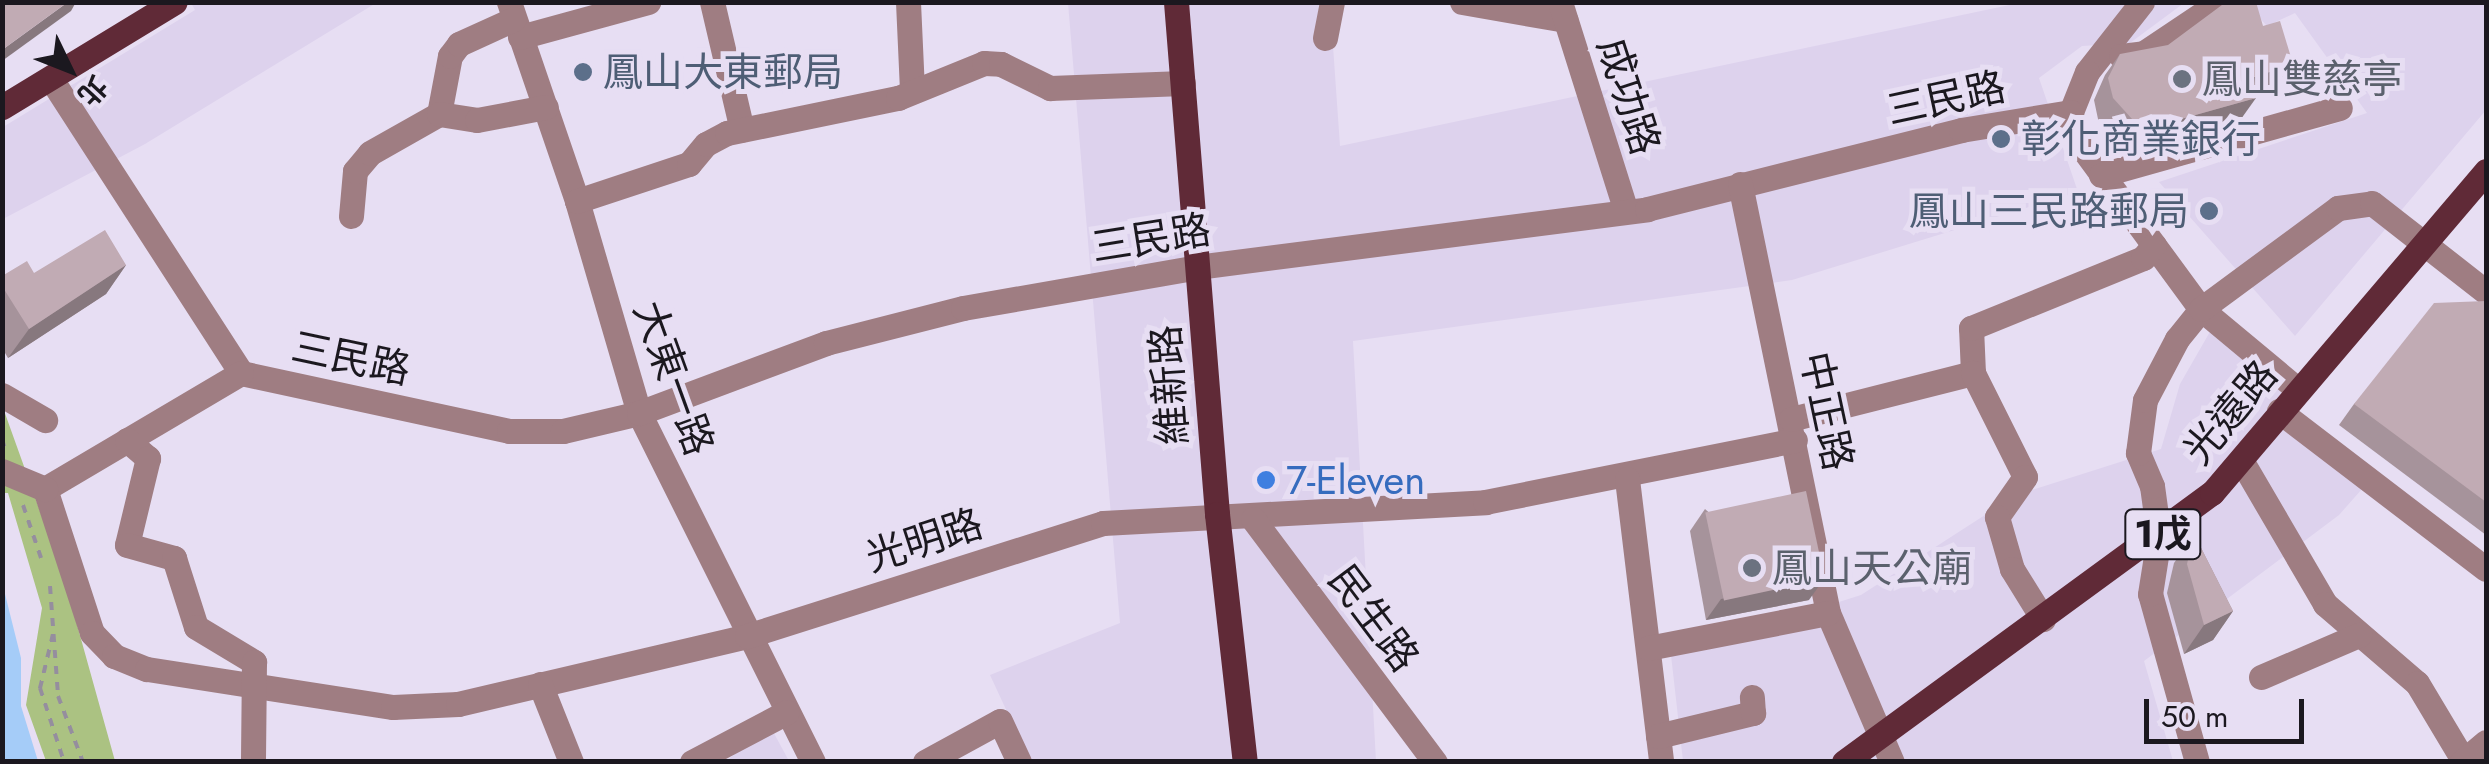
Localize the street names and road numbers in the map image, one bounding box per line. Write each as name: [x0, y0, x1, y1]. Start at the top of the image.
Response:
street label: 成功路: [1588, 32, 1670, 160]
street label: 三民路: [1882, 62, 2010, 134]
street label: 三民路: [1088, 205, 1214, 271]
street label: 大東一路: [624, 295, 724, 461]
street label: 三民路: [287, 322, 415, 394]
street label: 維新路: [1141, 323, 1197, 447]
street label: 中正路: [1791, 347, 1863, 475]
street label: 光遠路: [2173, 351, 2287, 473]
street label: 光明路: [860, 499, 988, 581]
road number: 1戊: [2123, 501, 2203, 567]
street label: 民生路: [1319, 556, 1429, 680]

